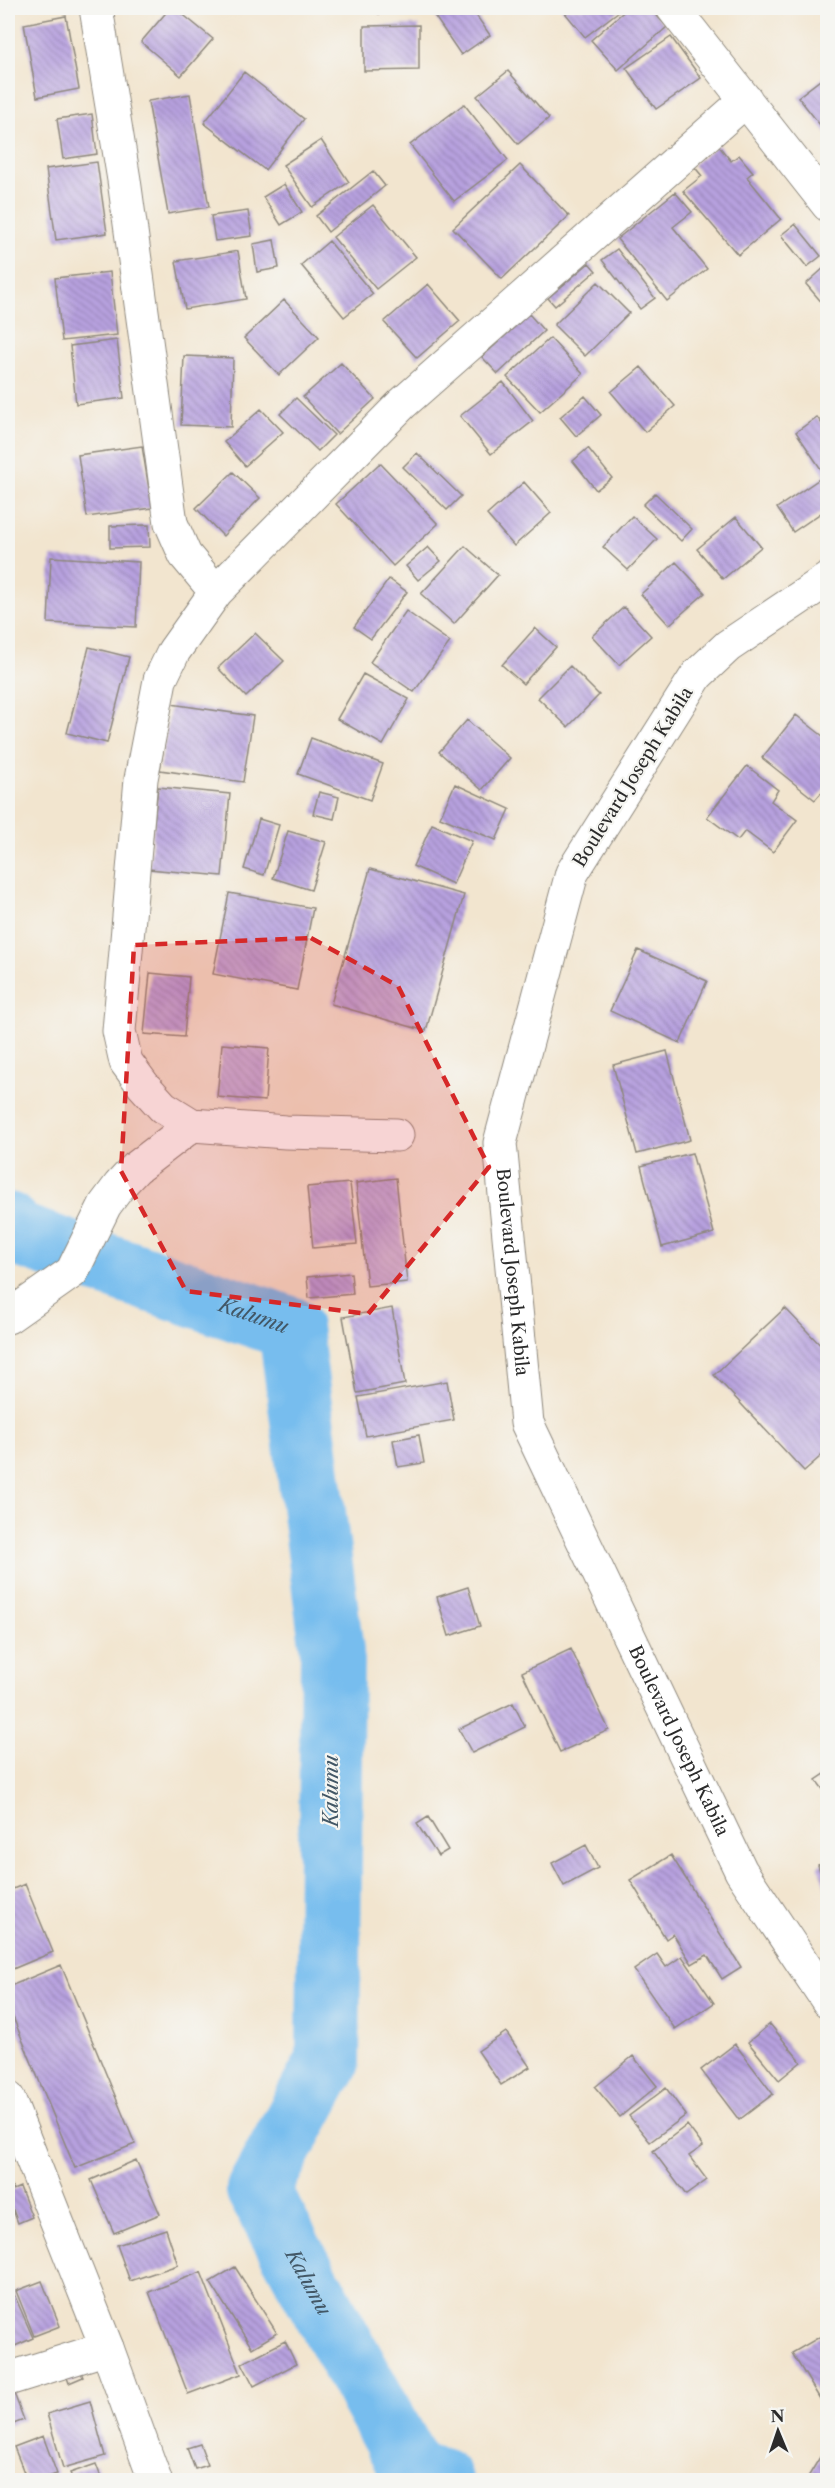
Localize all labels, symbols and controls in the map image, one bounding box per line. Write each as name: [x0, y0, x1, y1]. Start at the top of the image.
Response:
street label: Boulevard Joseph Kabila: [568, 682, 698, 871]
street label: Boulevard Joseph Kabila: [491, 1167, 533, 1377]
water label: Kalumu: [214, 1292, 292, 1339]
street label: Boulevard Joseph Kabila: [624, 1642, 734, 1840]
water label: Kalumu: [319, 1755, 343, 1829]
water label: Kalumu: [280, 2243, 336, 2320]
north arrow: [748, 2401, 808, 2461]
text: N: [770, 2406, 785, 2426]

